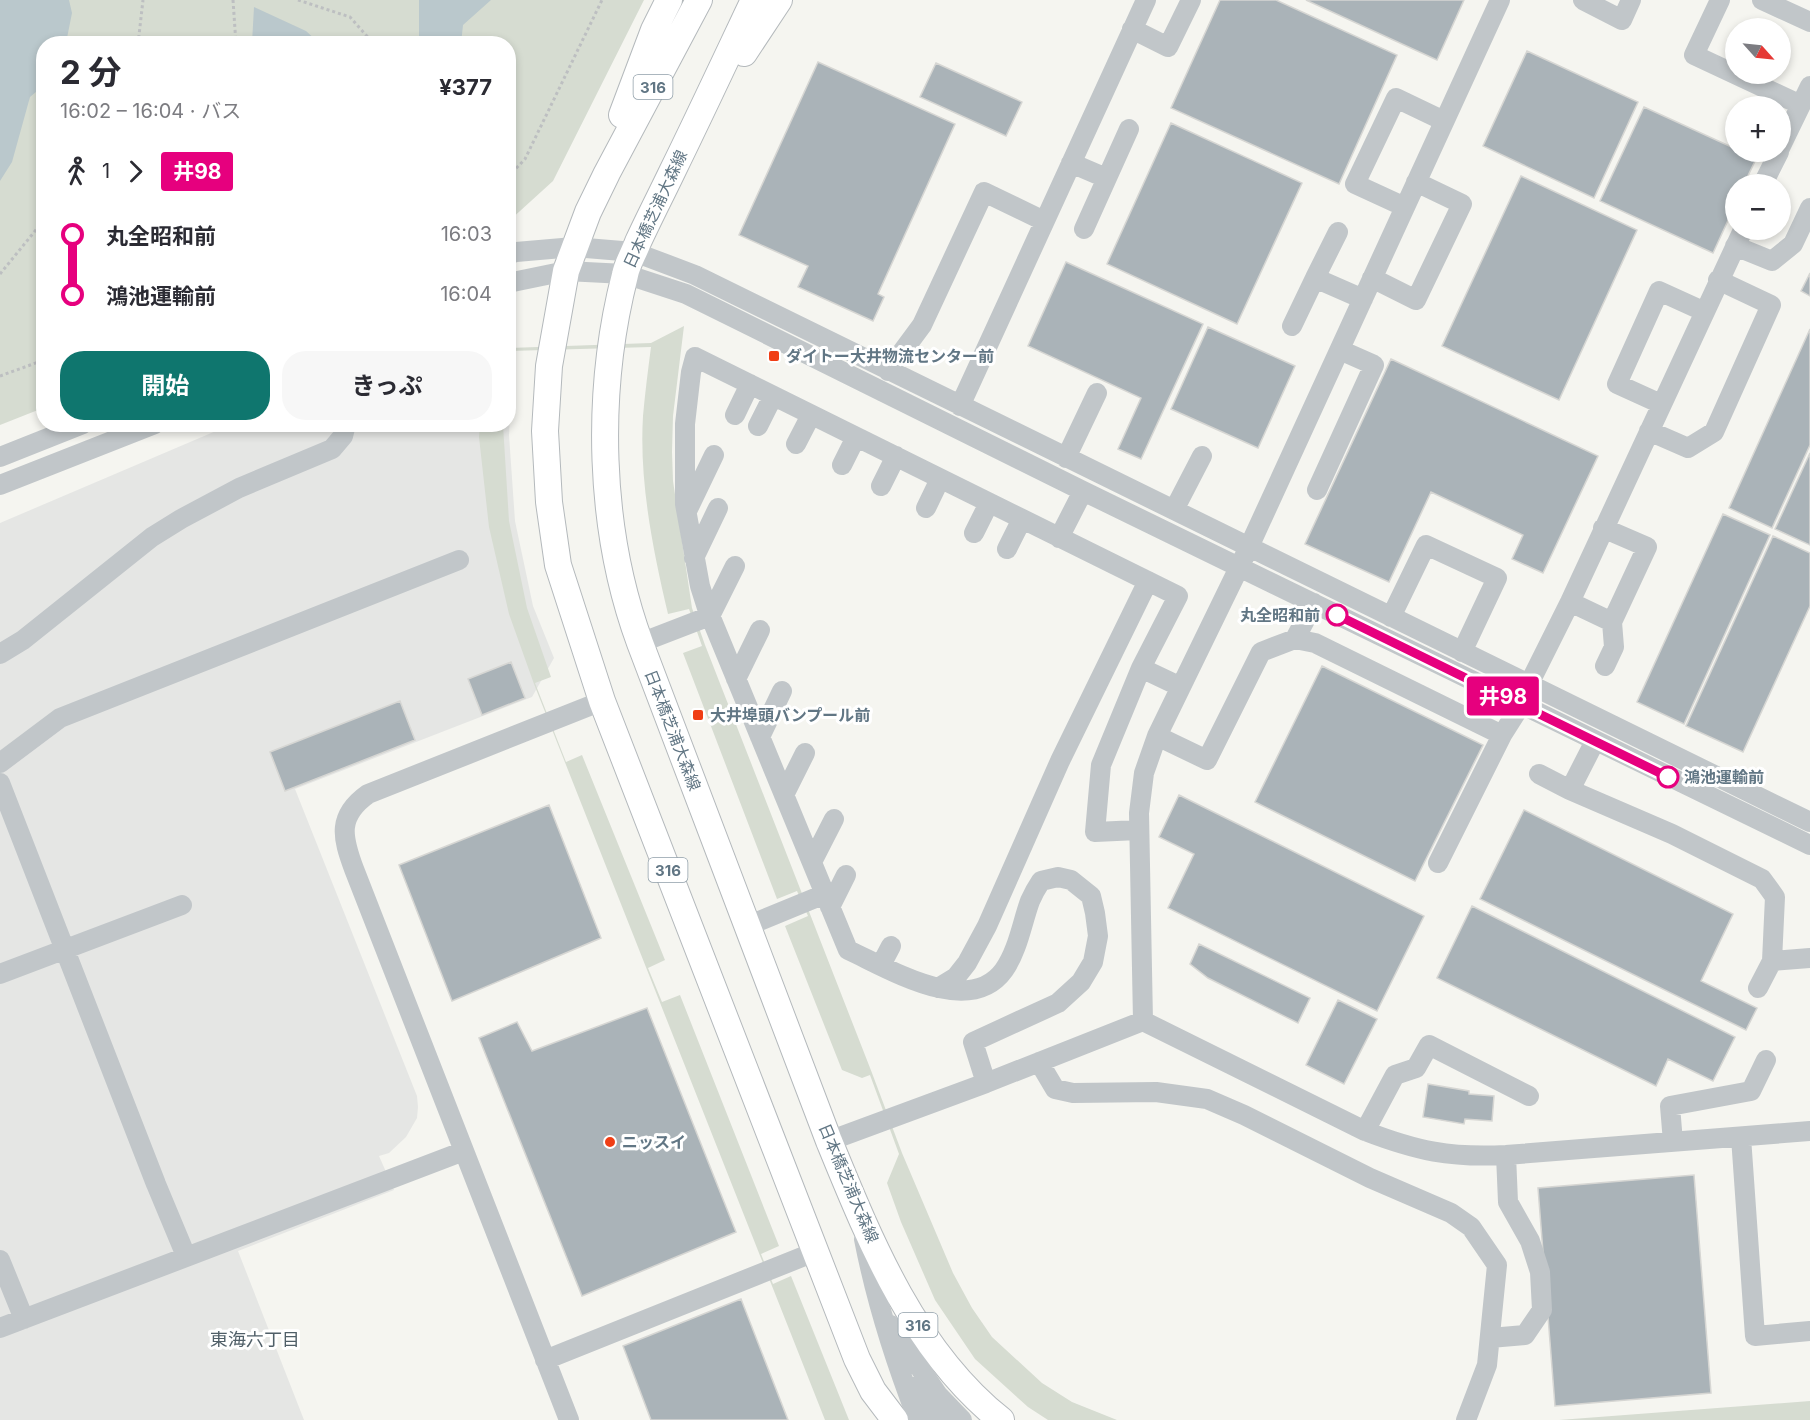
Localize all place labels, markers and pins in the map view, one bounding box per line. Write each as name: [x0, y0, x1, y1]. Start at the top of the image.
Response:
place label: ダイトー大井物流センター前: [786, 346, 994, 366]
marker: ダイトー大井物流センター前: [767, 349, 781, 363]
marker: 丸全昭和前: [1326, 604, 1348, 626]
place label: 丸全昭和前: [1240, 605, 1320, 625]
place label: 大井埠頭バンプール前: [710, 705, 870, 725]
marker: 大井埠頭バンプール前: [691, 708, 705, 722]
marker: 鴻池運輸前: [1657, 766, 1679, 788]
place label: 鴻池運輸前: [1684, 767, 1764, 787]
place label: ニッスイ: [622, 1132, 686, 1152]
marker: ニッスイ: [603, 1135, 617, 1149]

